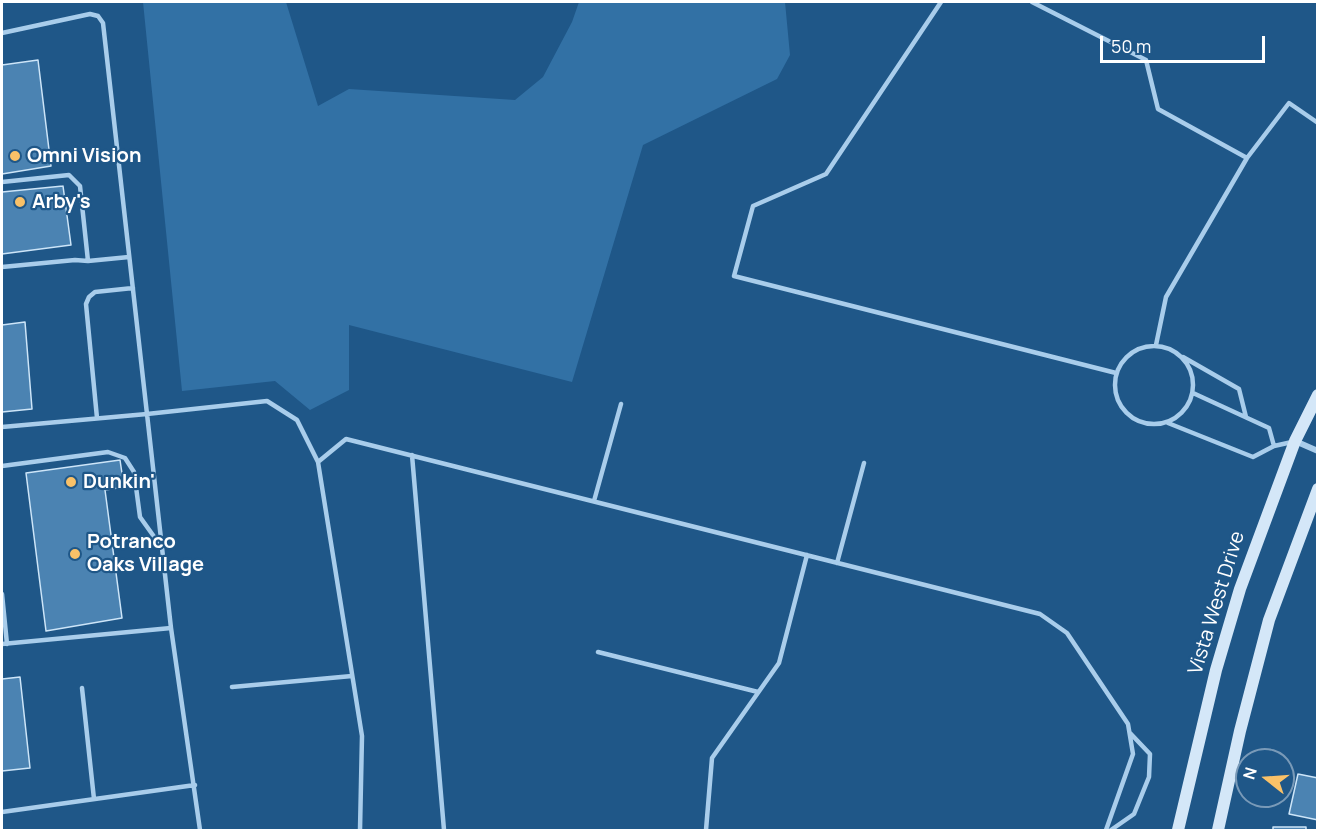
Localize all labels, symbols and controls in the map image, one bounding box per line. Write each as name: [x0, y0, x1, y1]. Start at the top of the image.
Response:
scale bar: [1103, 24, 1268, 62]
text: 50 m: [1111, 34, 1151, 58]
place label: Omni Vision: [27, 144, 141, 168]
marker: Omni Vision: [8, 149, 22, 163]
place label: Arby's: [32, 190, 91, 214]
marker: Arby's: [13, 195, 27, 209]
place label: Dunkin': [83, 470, 155, 494]
marker: Dunkin': [64, 475, 78, 489]
street label: Vista West Drive: [1184, 529, 1250, 677]
place label: Potranco Oaks Village: [87, 530, 204, 577]
marker: Potranco Oaks Village: [68, 547, 82, 561]
north arrow: [1235, 748, 1295, 808]
text: N: [1237, 765, 1262, 782]

